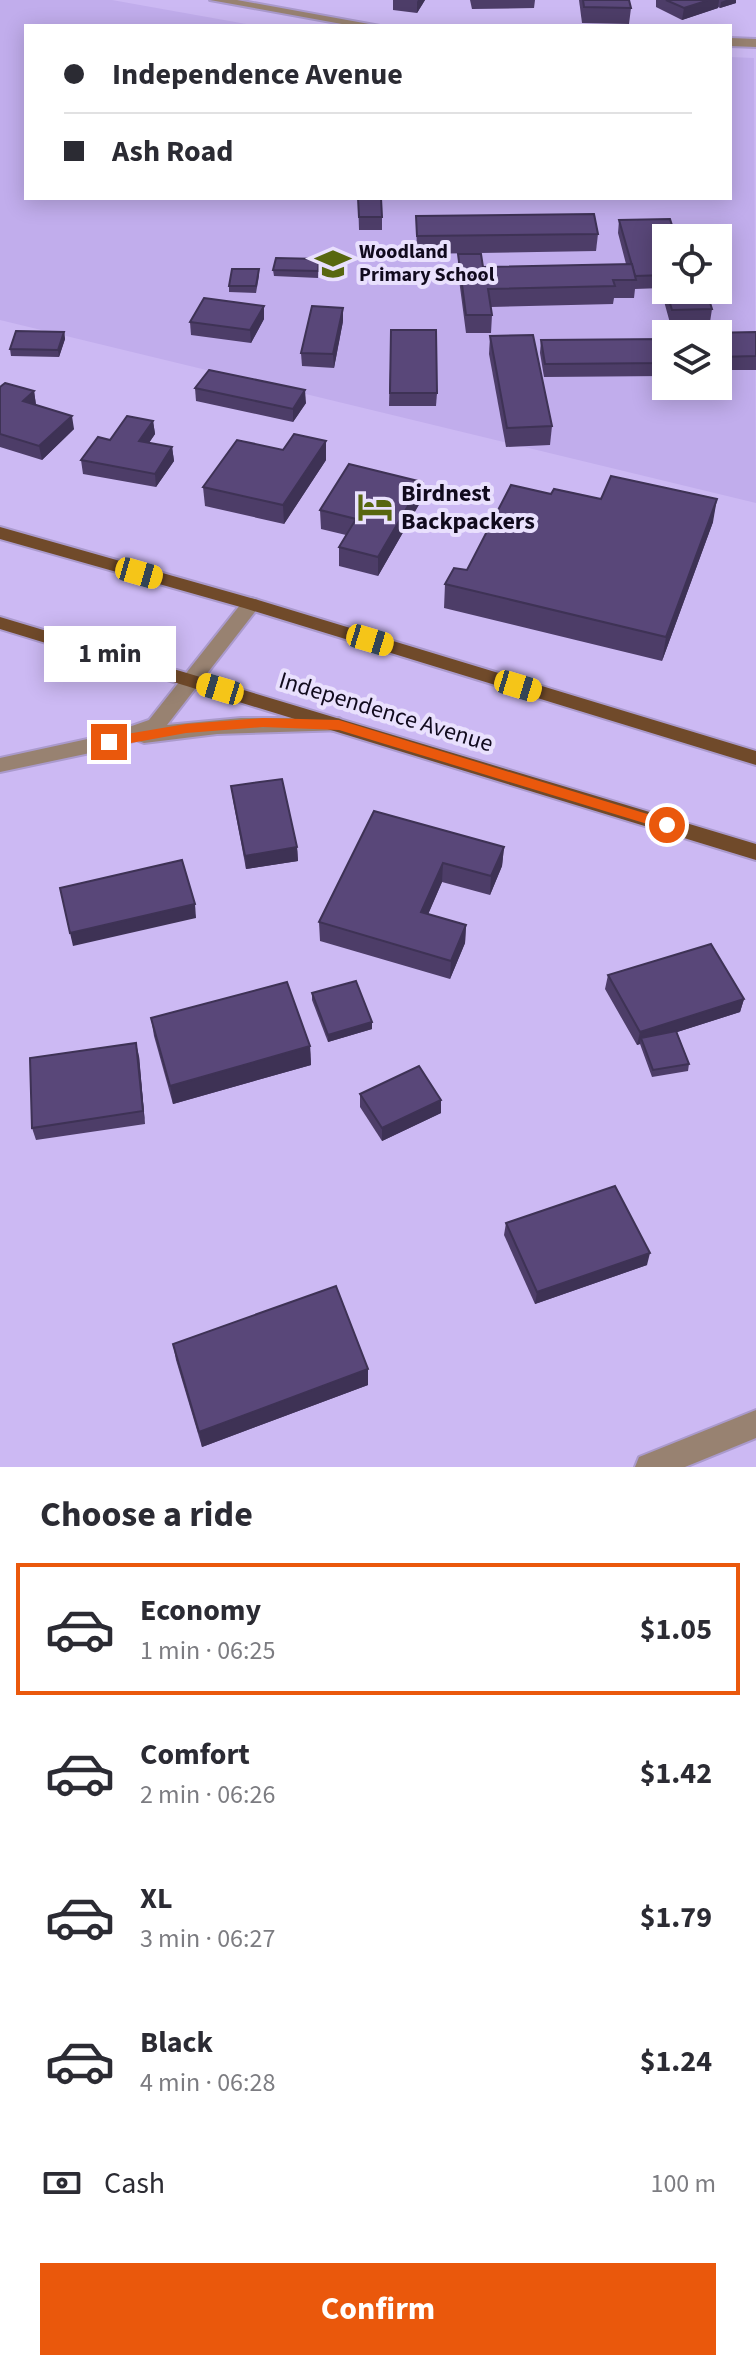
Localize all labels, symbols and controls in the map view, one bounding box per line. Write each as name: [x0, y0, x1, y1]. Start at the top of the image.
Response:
text: Independence Avenue: [112, 53, 403, 96]
text: Ash Road: [112, 130, 233, 173]
map controls: [652, 224, 732, 400]
button: locate: [652, 224, 732, 304]
place label: Woodland Primary School: [359, 238, 495, 289]
school or university icon: Woodland Primary School: [314, 245, 352, 283]
button: layers: [652, 320, 732, 400]
place label: Birdnest Backpackers: [401, 476, 535, 539]
hotel icon: Birdnest Backpackers: [356, 488, 394, 526]
car: [113, 555, 165, 591]
car: [344, 622, 396, 658]
callout: 1 min: [43, 626, 175, 682]
text: 1 min: [78, 635, 142, 672]
street label: Independence Avenue: [275, 663, 497, 761]
car: [492, 668, 544, 704]
car: [194, 671, 246, 707]
route end: [91, 724, 127, 760]
route start: [649, 807, 685, 843]
text: Choose a ride: [40, 1489, 253, 1540]
text: Economy: [140, 1589, 261, 1632]
icon: car: [44, 1593, 116, 1665]
text: $1.05: [640, 1608, 712, 1651]
text: 1 min · 06:25: [140, 1632, 275, 1669]
text: Comfort: [140, 1733, 250, 1776]
icon: car: [44, 1737, 116, 1809]
text: $1.42: [640, 1752, 712, 1795]
text: 2 min · 06:26: [140, 1776, 275, 1813]
text: XL: [140, 1877, 173, 1920]
icon: car: [44, 1881, 116, 1953]
text: $1.79: [640, 1896, 712, 1939]
text: 3 min · 06:27: [140, 1920, 275, 1957]
text: Black: [140, 2021, 213, 2064]
icon: car: [44, 2025, 116, 2097]
text: $1.24: [640, 2040, 712, 2083]
text: 4 min · 06:28: [140, 2064, 275, 2101]
icon: cash: [40, 2161, 84, 2205]
text: Cash: [104, 2162, 165, 2205]
text: 100 m: [650, 2165, 716, 2202]
button: Confirm: [40, 2263, 716, 2355]

